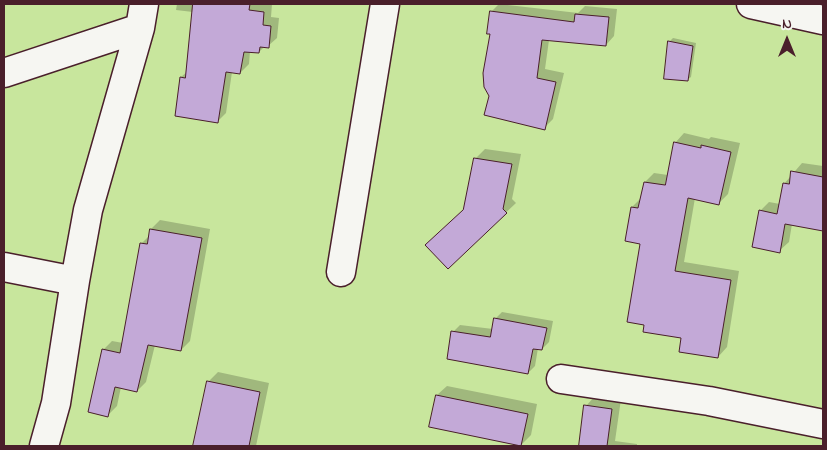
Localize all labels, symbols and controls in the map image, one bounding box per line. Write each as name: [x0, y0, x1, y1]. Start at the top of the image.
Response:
text: N: [782, 14, 792, 35]
north arrow: [762, 15, 812, 65]

